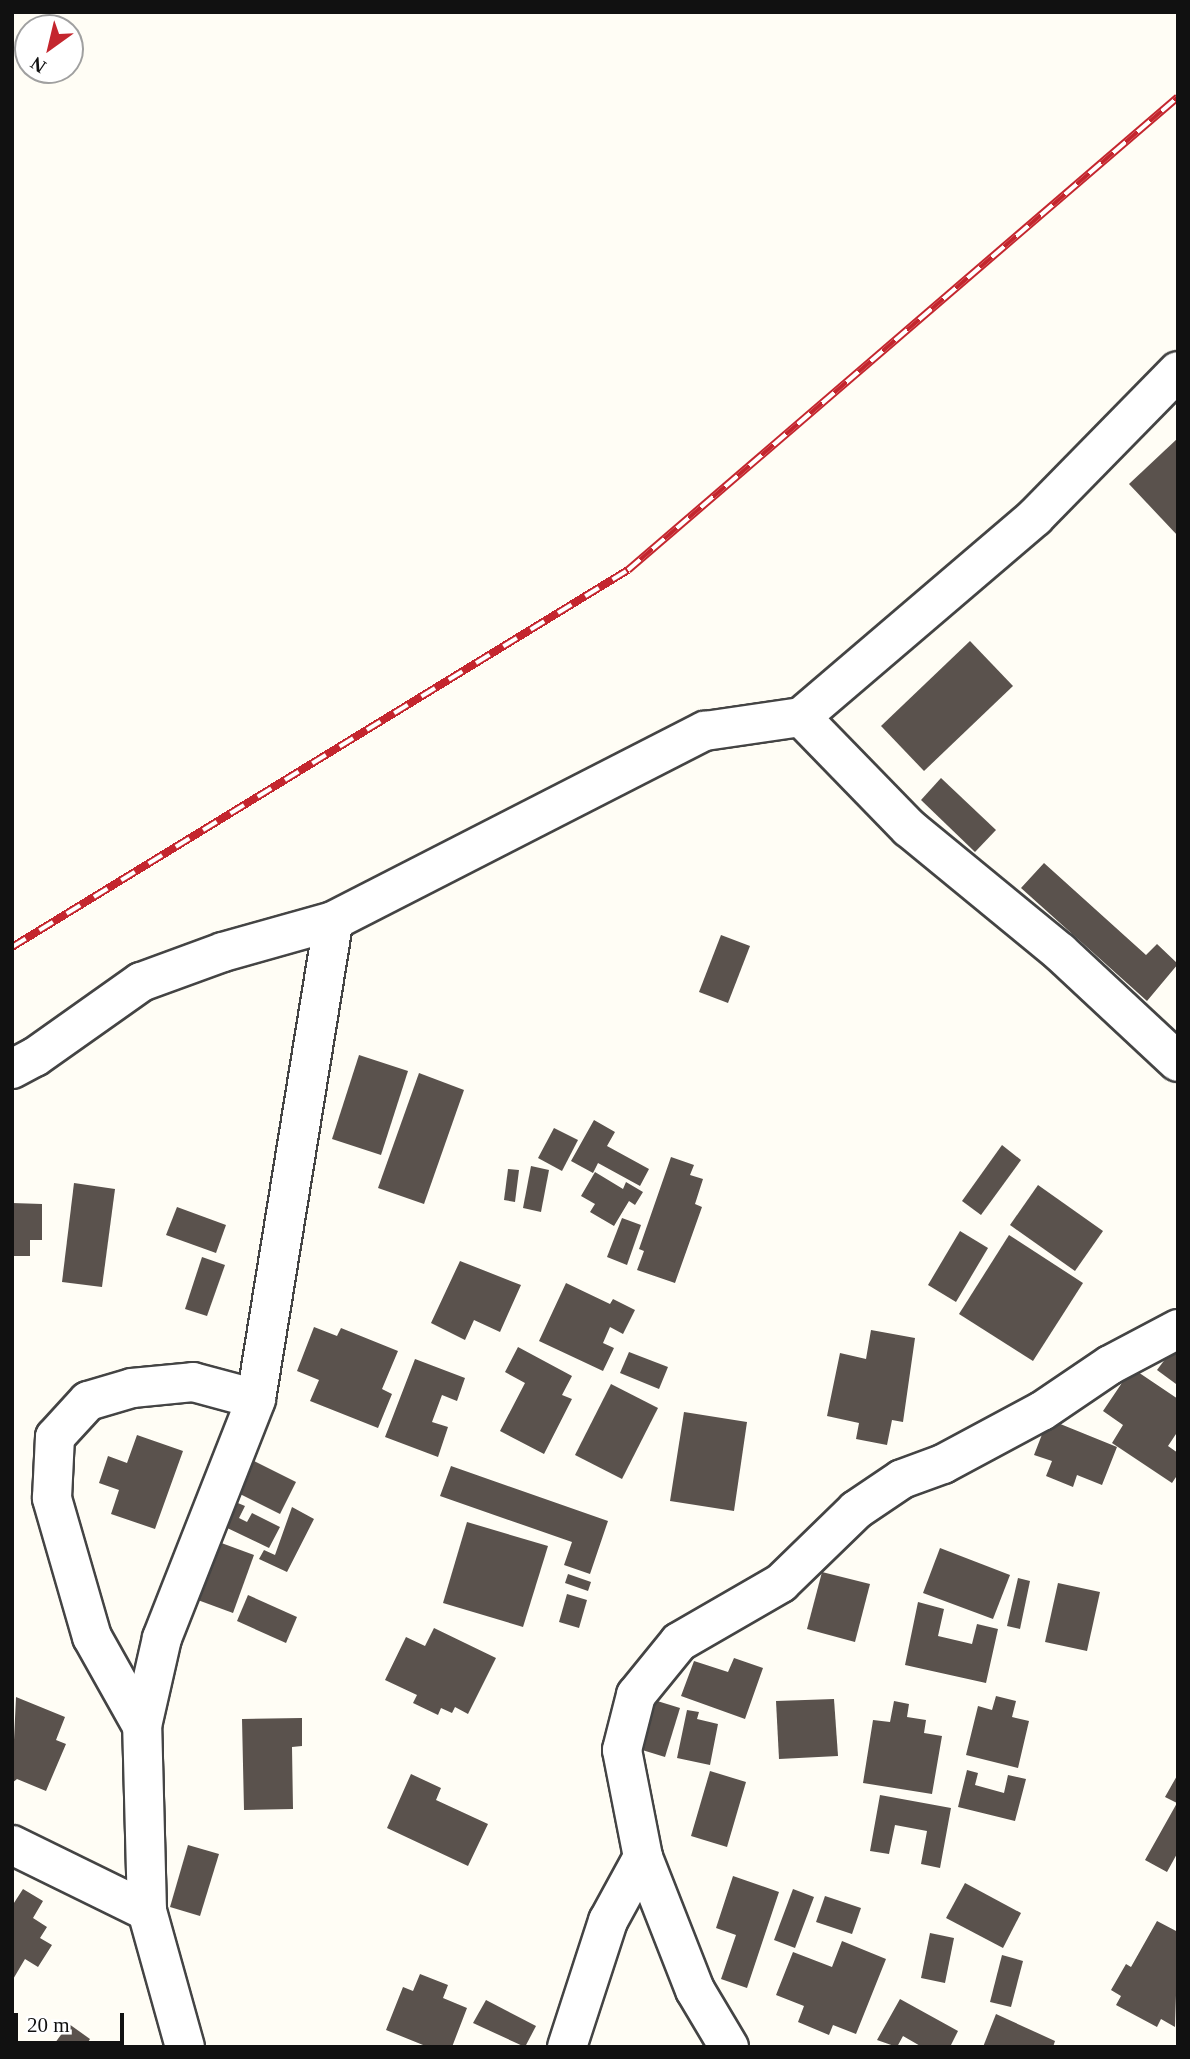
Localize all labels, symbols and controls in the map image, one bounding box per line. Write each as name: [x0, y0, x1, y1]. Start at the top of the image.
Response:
north arrow: [14, 14, 84, 84]
text: N: [27, 53, 50, 78]
scale bar: [18, 2000, 128, 2044]
text: 20 m: [27, 2013, 70, 2037]

